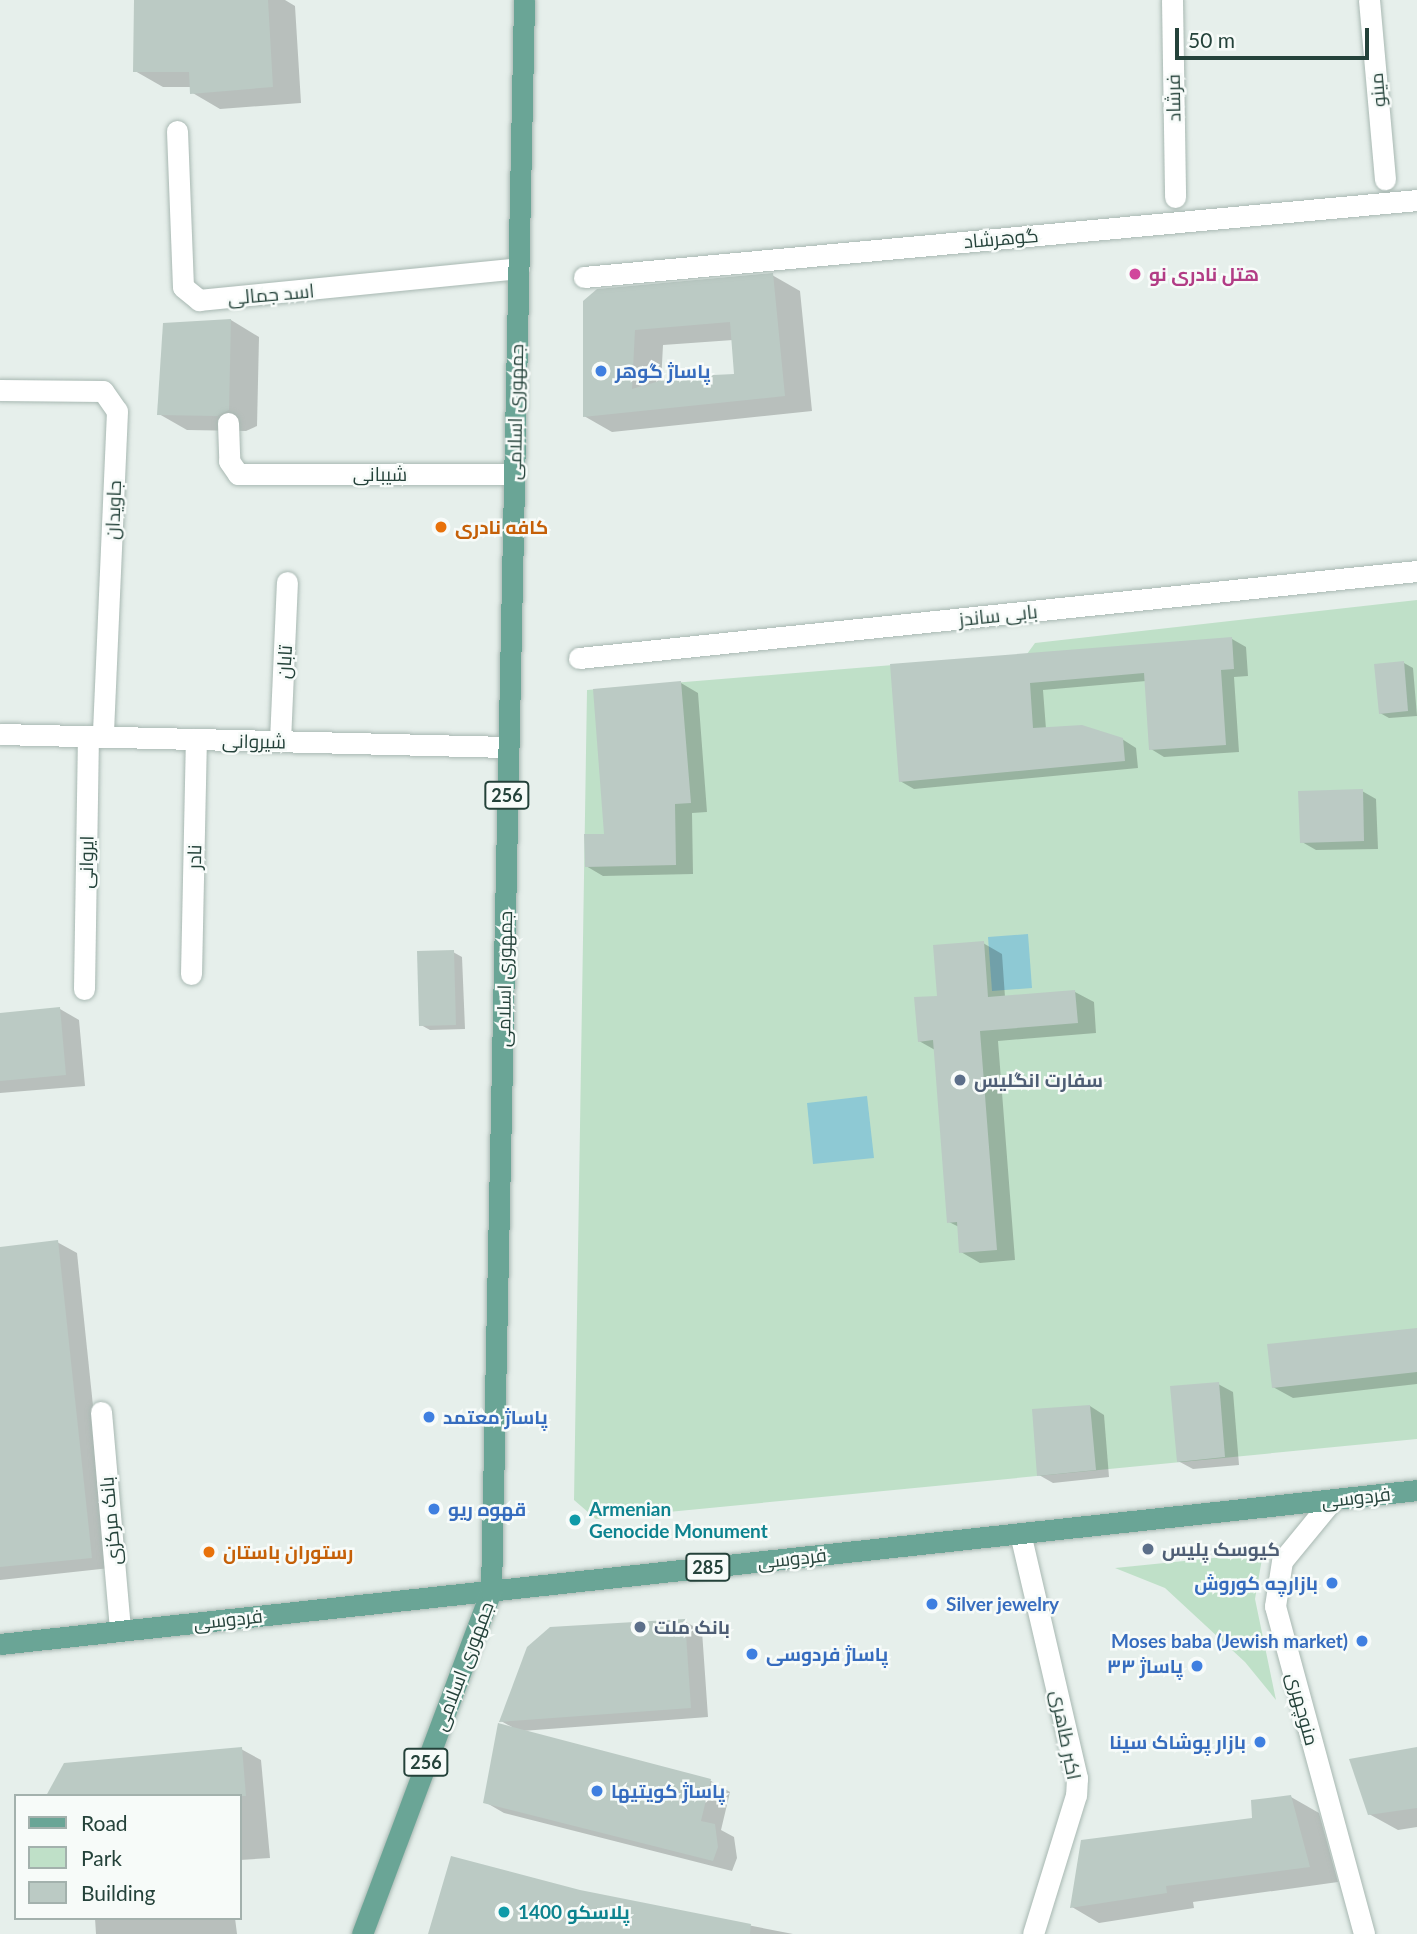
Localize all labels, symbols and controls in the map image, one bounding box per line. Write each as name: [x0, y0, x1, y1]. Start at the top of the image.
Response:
scale bar: [1179, 14, 1373, 58]
text: 50 m: [1188, 27, 1235, 52]
street label: مینو: [1364, 72, 1390, 108]
street label: فرشاد: [1161, 74, 1185, 122]
street label: گوهرشاد: [963, 223, 1039, 253]
place label: هتل نادری نو: [1149, 263, 1259, 285]
marker: هتل نادری نو: [1127, 266, 1143, 282]
street label: اسد جمالی: [227, 279, 315, 309]
street label: جمهوری اسلامی: [502, 344, 528, 480]
place label: پاساژ گوهر: [615, 360, 710, 382]
marker: پاساژ گوهر: [593, 363, 609, 379]
street label: شیبانی: [353, 463, 407, 485]
street label: جاویدان: [101, 480, 125, 540]
place label: کافه نادری: [455, 516, 548, 538]
marker: کافه نادری: [433, 519, 449, 535]
street label: بابی ساندز: [958, 600, 1038, 630]
street label: تابان: [272, 644, 296, 680]
street label: شیروانی: [222, 729, 286, 753]
road number: 256: [484, 780, 530, 810]
street label: ایروانی: [74, 835, 98, 889]
street label: نادر: [182, 844, 206, 870]
street label: جمهوری اسلامی: [491, 911, 517, 1047]
place label: سفارت انگلیس: [974, 1069, 1103, 1091]
marker: سفارت انگلیس: [952, 1072, 968, 1088]
place label: پاساژ معتمد: [443, 1406, 548, 1428]
marker: پاساژ معتمد: [421, 1409, 437, 1425]
street label: بانک مرکزی: [95, 1476, 125, 1566]
street label: فردوسی: [1320, 1482, 1392, 1512]
place label: قهوه ریو: [448, 1498, 526, 1520]
place label: Armenian Genocide Monument: [589, 1498, 768, 1542]
marker: قهوه ریو: [426, 1501, 442, 1517]
marker: Armenian Genocide Monument: [567, 1512, 583, 1528]
place label: کیوسک پلیس: [1162, 1538, 1280, 1560]
place label: رستوران باستان: [223, 1541, 353, 1563]
marker: کیوسک پلیس: [1140, 1541, 1156, 1557]
street label: فردوسی: [756, 1543, 828, 1573]
marker: رستوران باستان: [201, 1544, 217, 1560]
road number: 285: [685, 1552, 731, 1582]
place label: بازارچه کوروش: [1194, 1572, 1318, 1594]
marker: بازارچه کوروش: [1324, 1575, 1340, 1591]
place label: Silver jewelry: [946, 1593, 1059, 1615]
marker: Silver jewelry: [924, 1596, 940, 1612]
street label: جمهوری اسلامی: [428, 1598, 498, 1734]
street label: فردوسی: [192, 1604, 264, 1634]
place label: بانک ملت: [654, 1616, 730, 1638]
marker: بانک ملت: [632, 1619, 648, 1635]
place label: Moses baba (Jewish market): [1111, 1630, 1348, 1652]
marker: Moses baba (Jewish market): [1354, 1633, 1370, 1649]
place label: پاساژ فردوسی: [766, 1643, 888, 1665]
marker: پاساژ فردوسی: [744, 1646, 760, 1662]
place label: پاساژ ۳۳: [1107, 1655, 1183, 1677]
marker: پاساژ ۳۳: [1189, 1658, 1205, 1674]
street label: منوچهری: [1282, 1670, 1324, 1748]
street label: اکبر طاهری: [1046, 1688, 1086, 1782]
place label: بازار پوشاک سینا: [1109, 1731, 1246, 1753]
marker: بازار پوشاک سینا: [1252, 1734, 1268, 1750]
road number: 256: [403, 1748, 449, 1777]
place label: پاساژ کویتیها: [611, 1780, 725, 1802]
marker: پاساژ کویتیها: [589, 1783, 605, 1799]
legend: [14, 1794, 242, 1920]
text: Road: [81, 1810, 128, 1835]
text: Park: [81, 1845, 122, 1870]
text: Building: [81, 1880, 156, 1905]
place label: پلاسکو 1400: [518, 1901, 630, 1923]
marker: پلاسکو 1400: [496, 1904, 512, 1920]

